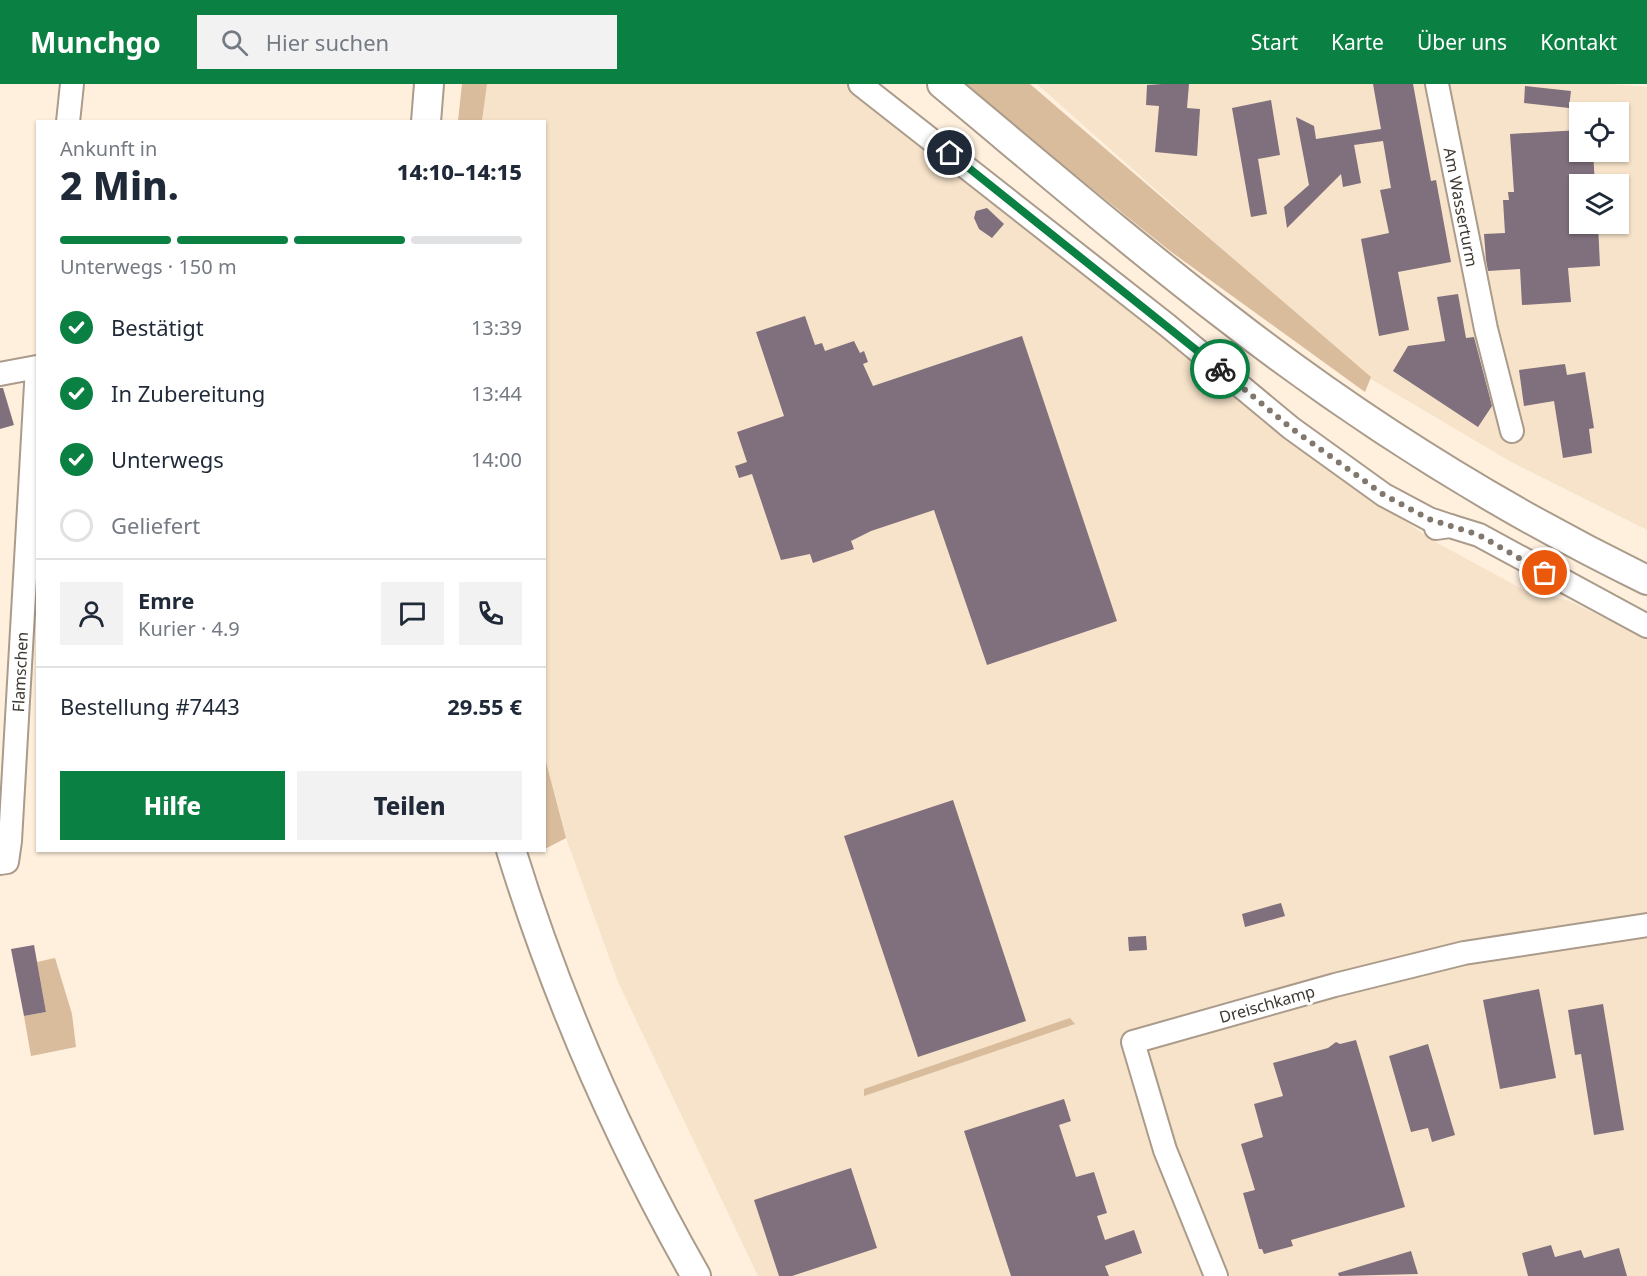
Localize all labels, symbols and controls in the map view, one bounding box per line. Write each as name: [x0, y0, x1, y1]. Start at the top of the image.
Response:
search box: [197, 15, 617, 69]
text: Munchgo: [30, 23, 161, 61]
icon: search: [218, 26, 251, 59]
text: Hier suchen: [266, 27, 389, 57]
text: Start: [1251, 28, 1298, 56]
text: Karte: [1331, 28, 1384, 56]
text: Über uns: [1417, 28, 1507, 56]
text: Kontakt: [1540, 28, 1617, 56]
map controls: [1569, 102, 1629, 234]
button: locate: [1569, 102, 1629, 162]
pin: [924, 127, 975, 178]
text: Ankunft in: [60, 135, 157, 162]
icon: home: [933, 136, 966, 169]
street label: Am Wasserturm: [1439, 145, 1483, 269]
text: 14:10–14:15: [397, 156, 522, 186]
text: 2 Min.: [60, 158, 179, 211]
button: layers: [1569, 174, 1629, 234]
text: Unterwegs · 150 m: [60, 253, 237, 280]
icon: check: [60, 311, 93, 344]
text: Bestätigt: [111, 312, 204, 342]
text: 13:39: [471, 314, 522, 341]
courier: [1190, 339, 1250, 399]
icon: bike: [1204, 353, 1237, 386]
icon: check: [60, 377, 93, 410]
text: In Zubereitung: [111, 378, 265, 408]
text: 13:44: [471, 380, 522, 407]
icon: check: [60, 443, 93, 476]
text: Unterwegs: [111, 444, 224, 474]
text: 14:00: [471, 446, 522, 473]
text: Geliefert: [111, 510, 200, 540]
pin: [1519, 547, 1570, 598]
icon: bag: [1528, 556, 1561, 589]
button: person: [60, 582, 123, 645]
button: chat: [381, 582, 444, 645]
button: phone: [459, 582, 522, 645]
text: Emre: [138, 585, 194, 615]
text: Kurier · 4.9: [138, 615, 240, 642]
street label: Flamschen: [7, 631, 33, 713]
text: Bestellung #7443: [60, 691, 240, 721]
text: 29.55 €: [447, 691, 522, 721]
button: Hilfe: [60, 771, 285, 840]
button: Teilen: [297, 771, 522, 840]
street label: Dreischkamp: [1217, 980, 1317, 1028]

